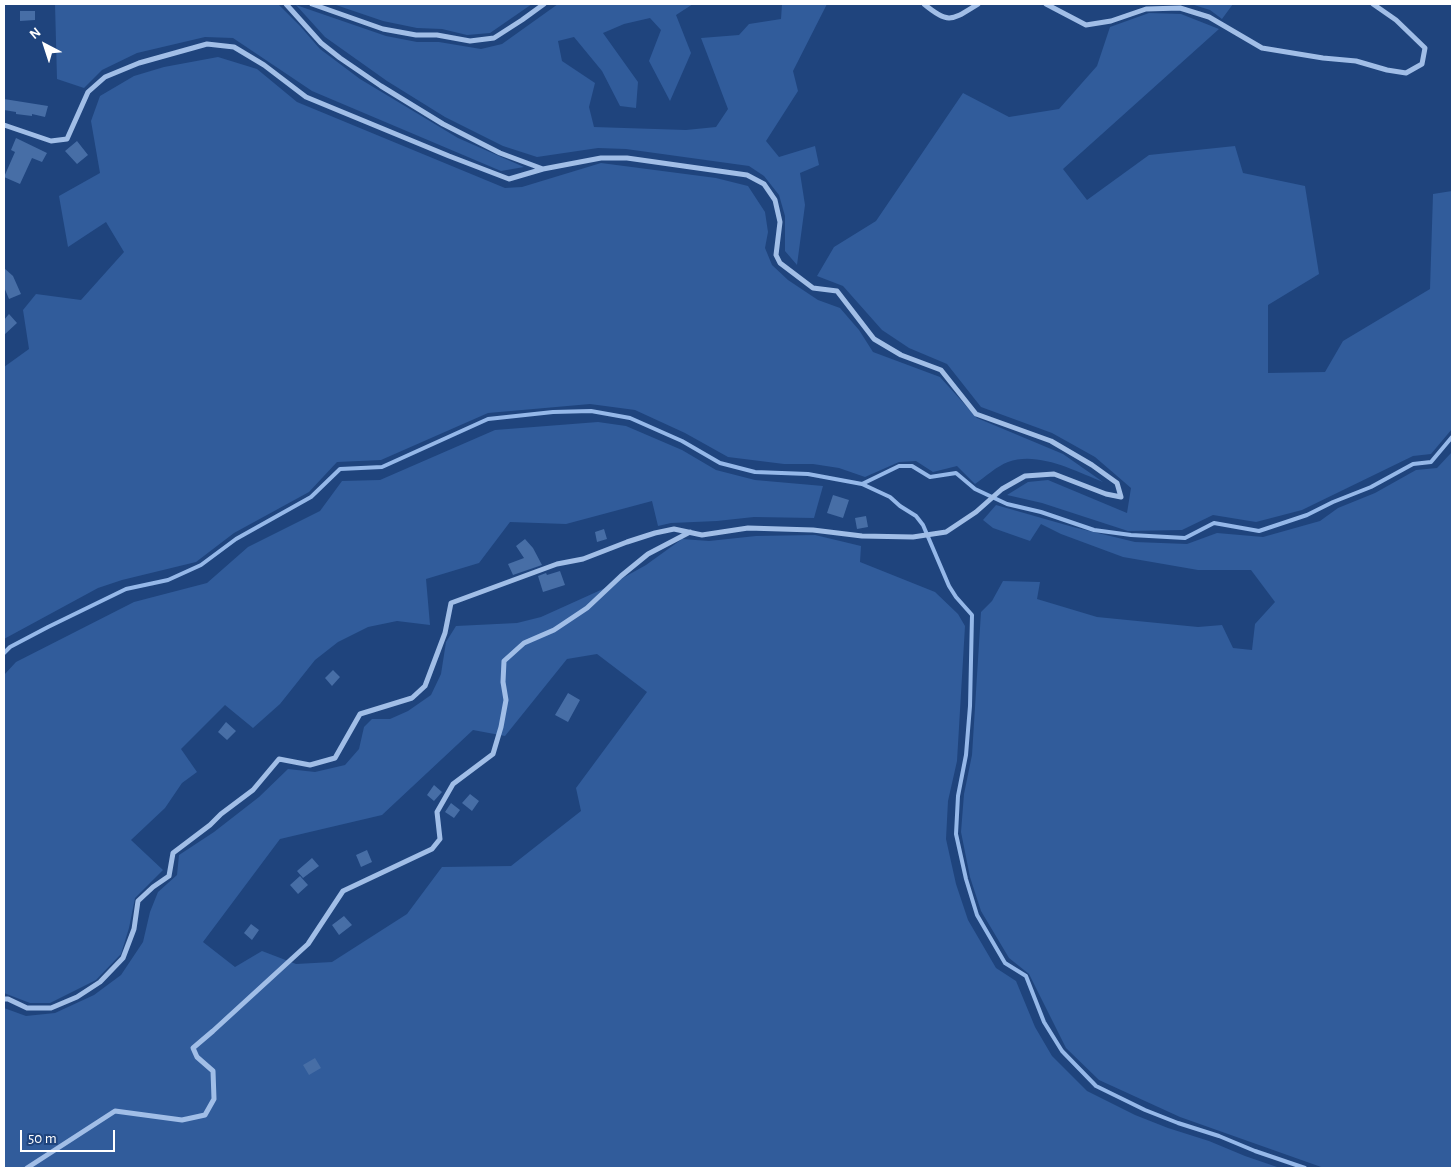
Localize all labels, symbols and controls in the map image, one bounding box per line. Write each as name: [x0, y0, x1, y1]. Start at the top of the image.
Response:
north arrow: [20, 20, 70, 70]
text: N: [27, 25, 44, 42]
scale bar: [22, 1120, 118, 1152]
text: 50 m: [28, 1131, 57, 1146]

